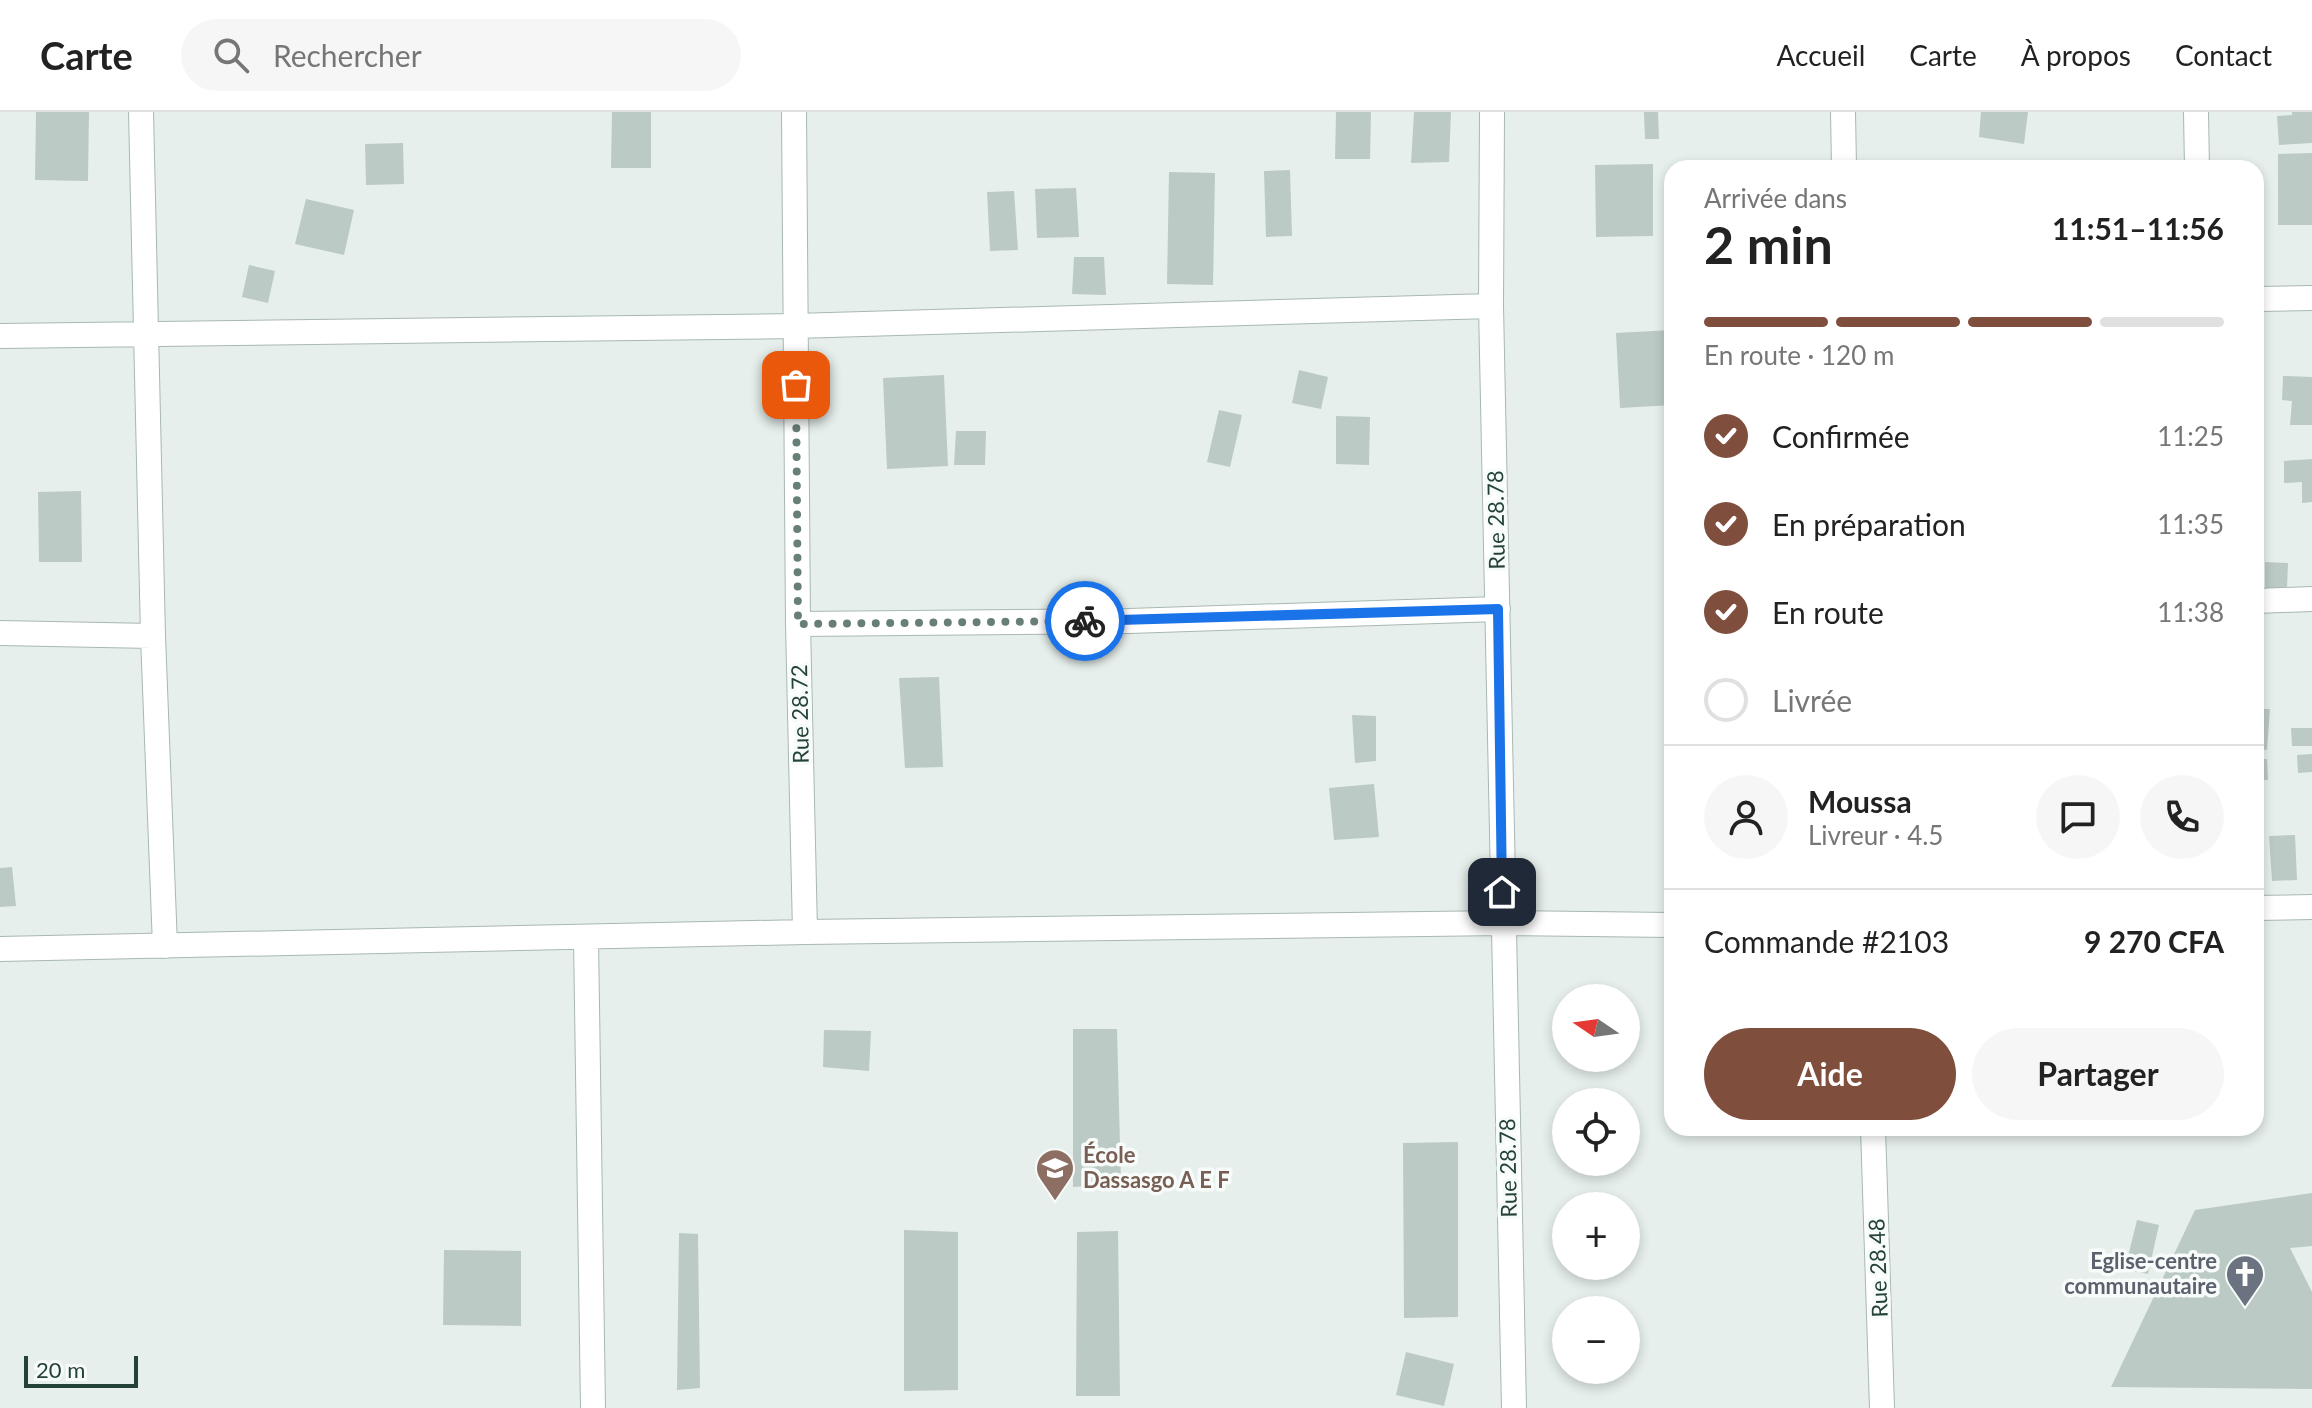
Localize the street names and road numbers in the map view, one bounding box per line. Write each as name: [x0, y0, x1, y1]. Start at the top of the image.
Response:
street label: Rue 28.78: [1481, 470, 1510, 570]
street label: Rue 28.72: [785, 664, 814, 764]
street label: Rue 28.78: [1493, 1118, 1522, 1218]
street label: Rue 28.48: [1862, 1218, 1893, 1318]

